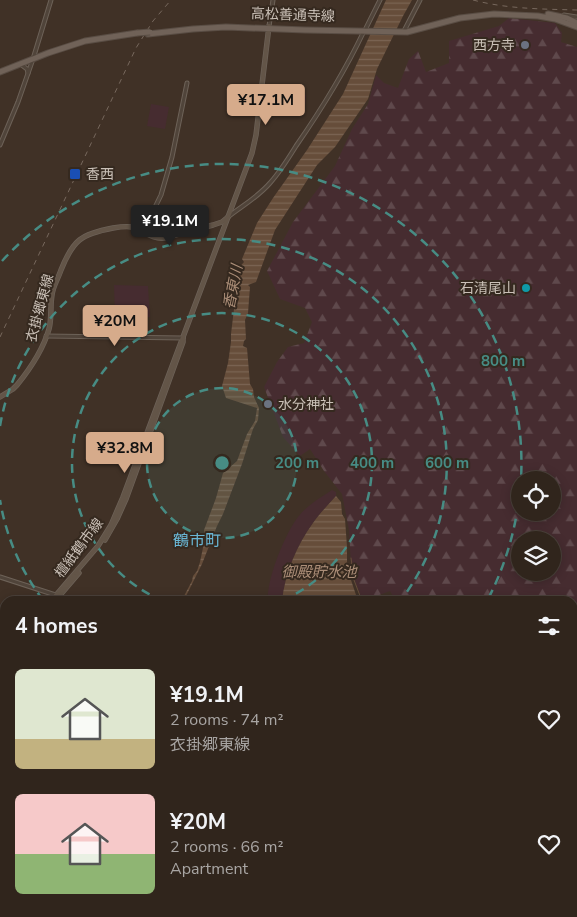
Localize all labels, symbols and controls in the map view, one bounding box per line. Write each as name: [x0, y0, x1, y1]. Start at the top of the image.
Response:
street label: 高松善通寺線: [251, 4, 335, 26]
place label: 西方寺: [473, 36, 515, 55]
marker: 西方寺: [519, 39, 531, 51]
pin: ¥17.1M: [225, 84, 307, 126]
text: ¥17.1M: [238, 89, 294, 111]
place label: 香西: [86, 165, 114, 184]
marker: 香西: [68, 167, 82, 181]
pin: ¥19.1M: [129, 204, 211, 247]
text: ¥19.1M: [142, 210, 198, 232]
water label: 香東川: [219, 261, 247, 311]
street label: 衣掛郷東線: [22, 272, 58, 344]
place label: 石清尾山: [460, 279, 516, 298]
marker: 石清尾山: [520, 282, 532, 294]
pin: ¥20M: [85, 304, 145, 347]
text: ¥20M: [94, 310, 136, 332]
text: 800 m: [481, 351, 525, 371]
place label: 水分神社: [278, 395, 334, 414]
marker: 水分神社: [262, 398, 274, 410]
pin: ¥32.8M: [84, 432, 166, 474]
text: ¥32.8M: [97, 437, 153, 459]
text: 200 m: [275, 453, 319, 473]
text: 400 m: [350, 453, 394, 473]
text: 600 m: [425, 453, 469, 473]
centre of rings: [213, 454, 231, 472]
map controls: [511, 471, 561, 581]
button: locate: [511, 471, 561, 521]
street label: 檀紙鶴市線: [50, 514, 108, 582]
district label: 鶴市町: [173, 530, 221, 552]
button: layers: [511, 531, 561, 581]
water label: 御殿貯水池: [281, 562, 358, 582]
text: 4 homes: [15, 612, 98, 640]
icon: filters: [535, 612, 563, 640]
text: ¥19.1M: [170, 681, 244, 709]
icon: home: [55, 689, 115, 749]
icon: heart: [535, 705, 563, 733]
text: 2 rooms · 74 m²: [170, 709, 283, 731]
text: 衣掛郷東線: [170, 734, 250, 756]
text: ¥20M: [170, 808, 226, 836]
icon: home: [55, 814, 115, 874]
icon: heart: [535, 830, 563, 858]
text: 2 rooms · 66 m²: [170, 836, 283, 858]
text: Apartment: [170, 858, 248, 880]

